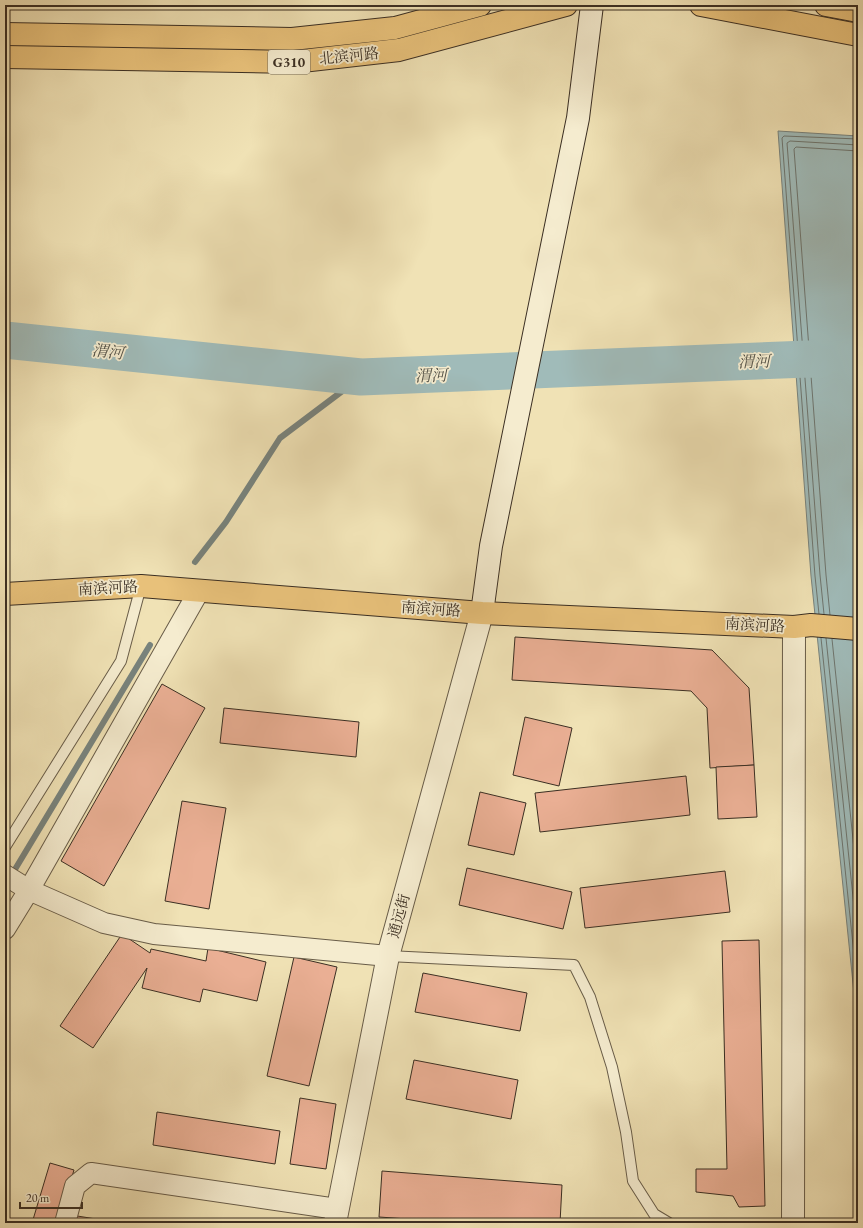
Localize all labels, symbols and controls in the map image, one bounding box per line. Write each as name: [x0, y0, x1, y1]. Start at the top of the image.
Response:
street label: 北滨河路: [318, 43, 380, 68]
road number: G310: [268, 50, 310, 74]
water label: 渭河: [91, 339, 128, 364]
water label: 渭河: [738, 350, 773, 373]
water label: 渭河: [415, 364, 450, 387]
street label: 南滨河路: [78, 576, 138, 599]
street label: 南滨河路: [400, 597, 462, 620]
street label: 南滨河路: [725, 613, 785, 636]
street label: 通远街: [384, 892, 414, 940]
scale bar: [20, 1184, 82, 1210]
text: 20 m: [26, 1190, 50, 1206]

